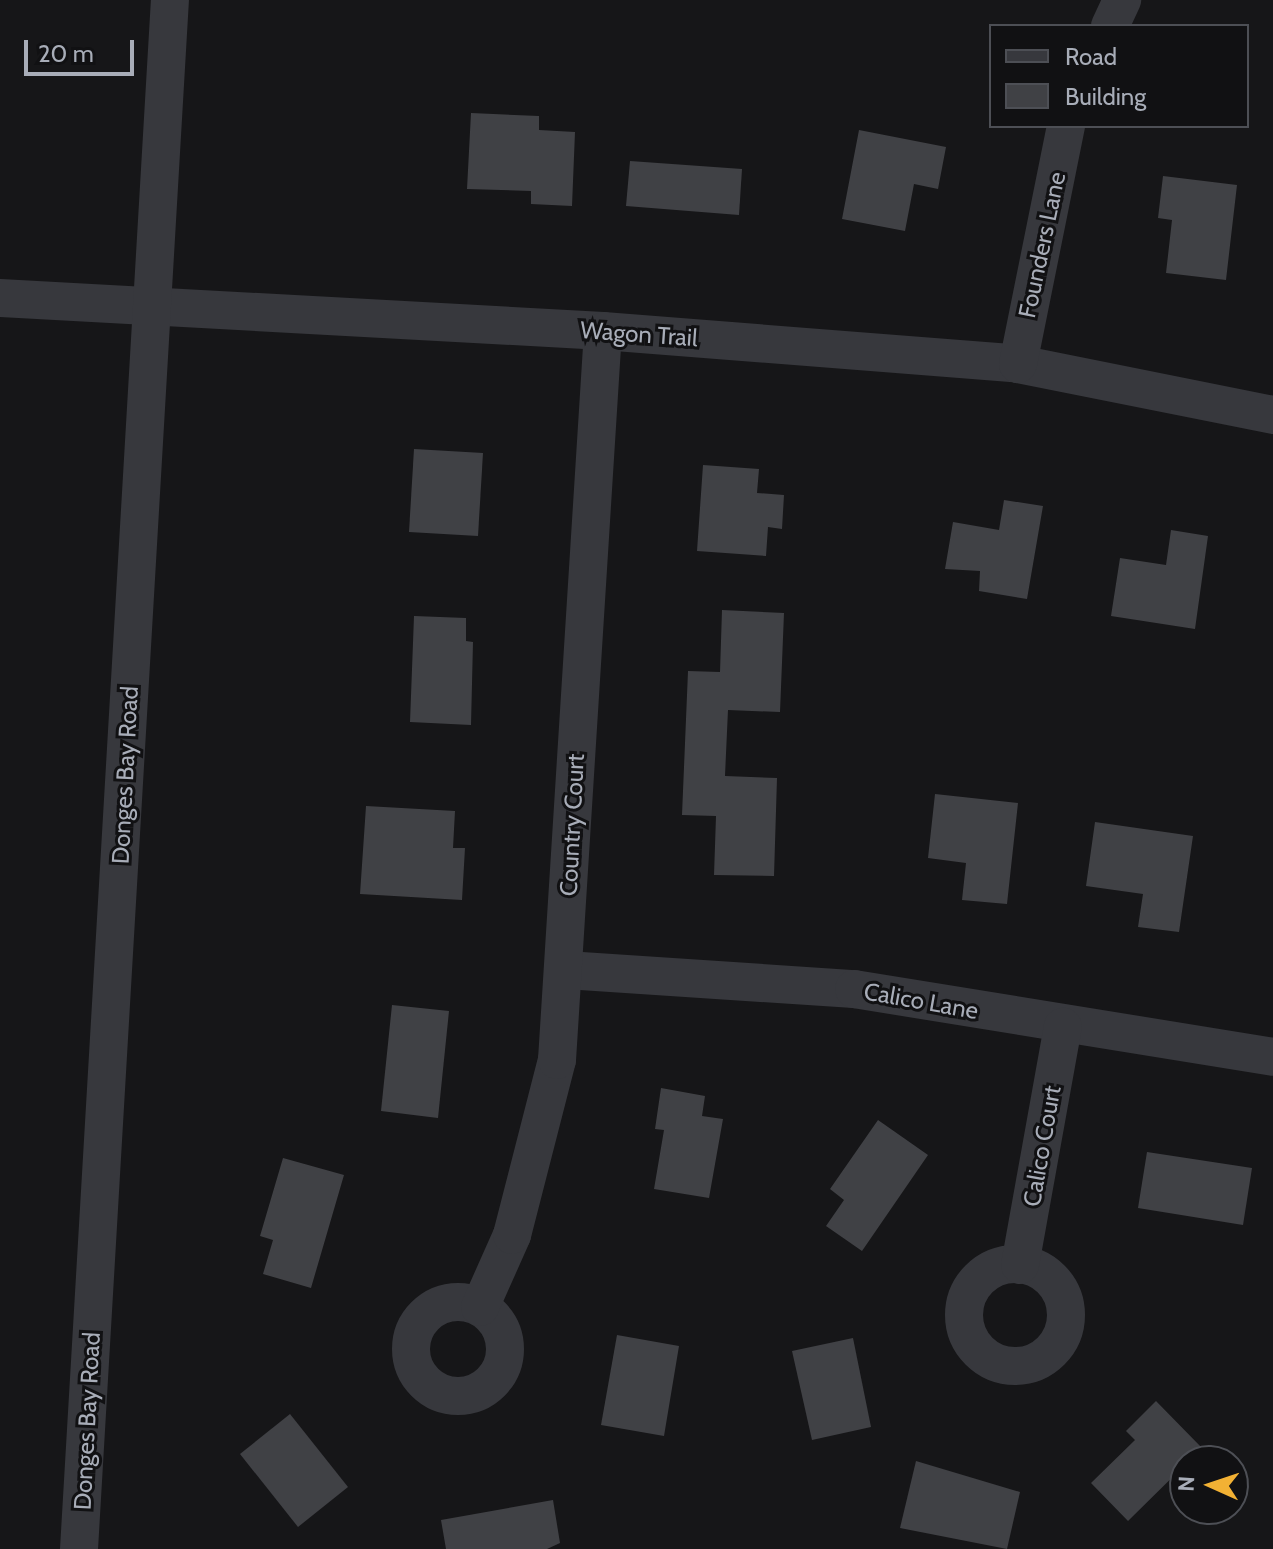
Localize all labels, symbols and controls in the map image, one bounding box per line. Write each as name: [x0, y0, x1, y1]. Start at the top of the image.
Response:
scale bar: [28, 24, 138, 74]
legend: [989, 24, 1249, 128]
text: 20 m: [38, 39, 94, 68]
text: Road: [1065, 42, 1117, 71]
text: Building: [1065, 82, 1146, 111]
street label: Founders Lane: [1012, 169, 1072, 321]
street label: Wagon Trail: [579, 316, 699, 352]
street label: Donges Bay Road: [106, 685, 144, 865]
street label: Country Court: [554, 753, 590, 897]
street label: Calico Lane: [862, 977, 980, 1025]
street label: Calico Court: [1017, 1083, 1067, 1209]
street label: Donges Bay Road: [68, 1331, 106, 1511]
north arrow: [1169, 1445, 1249, 1525]
text: N: [1173, 1475, 1200, 1492]

